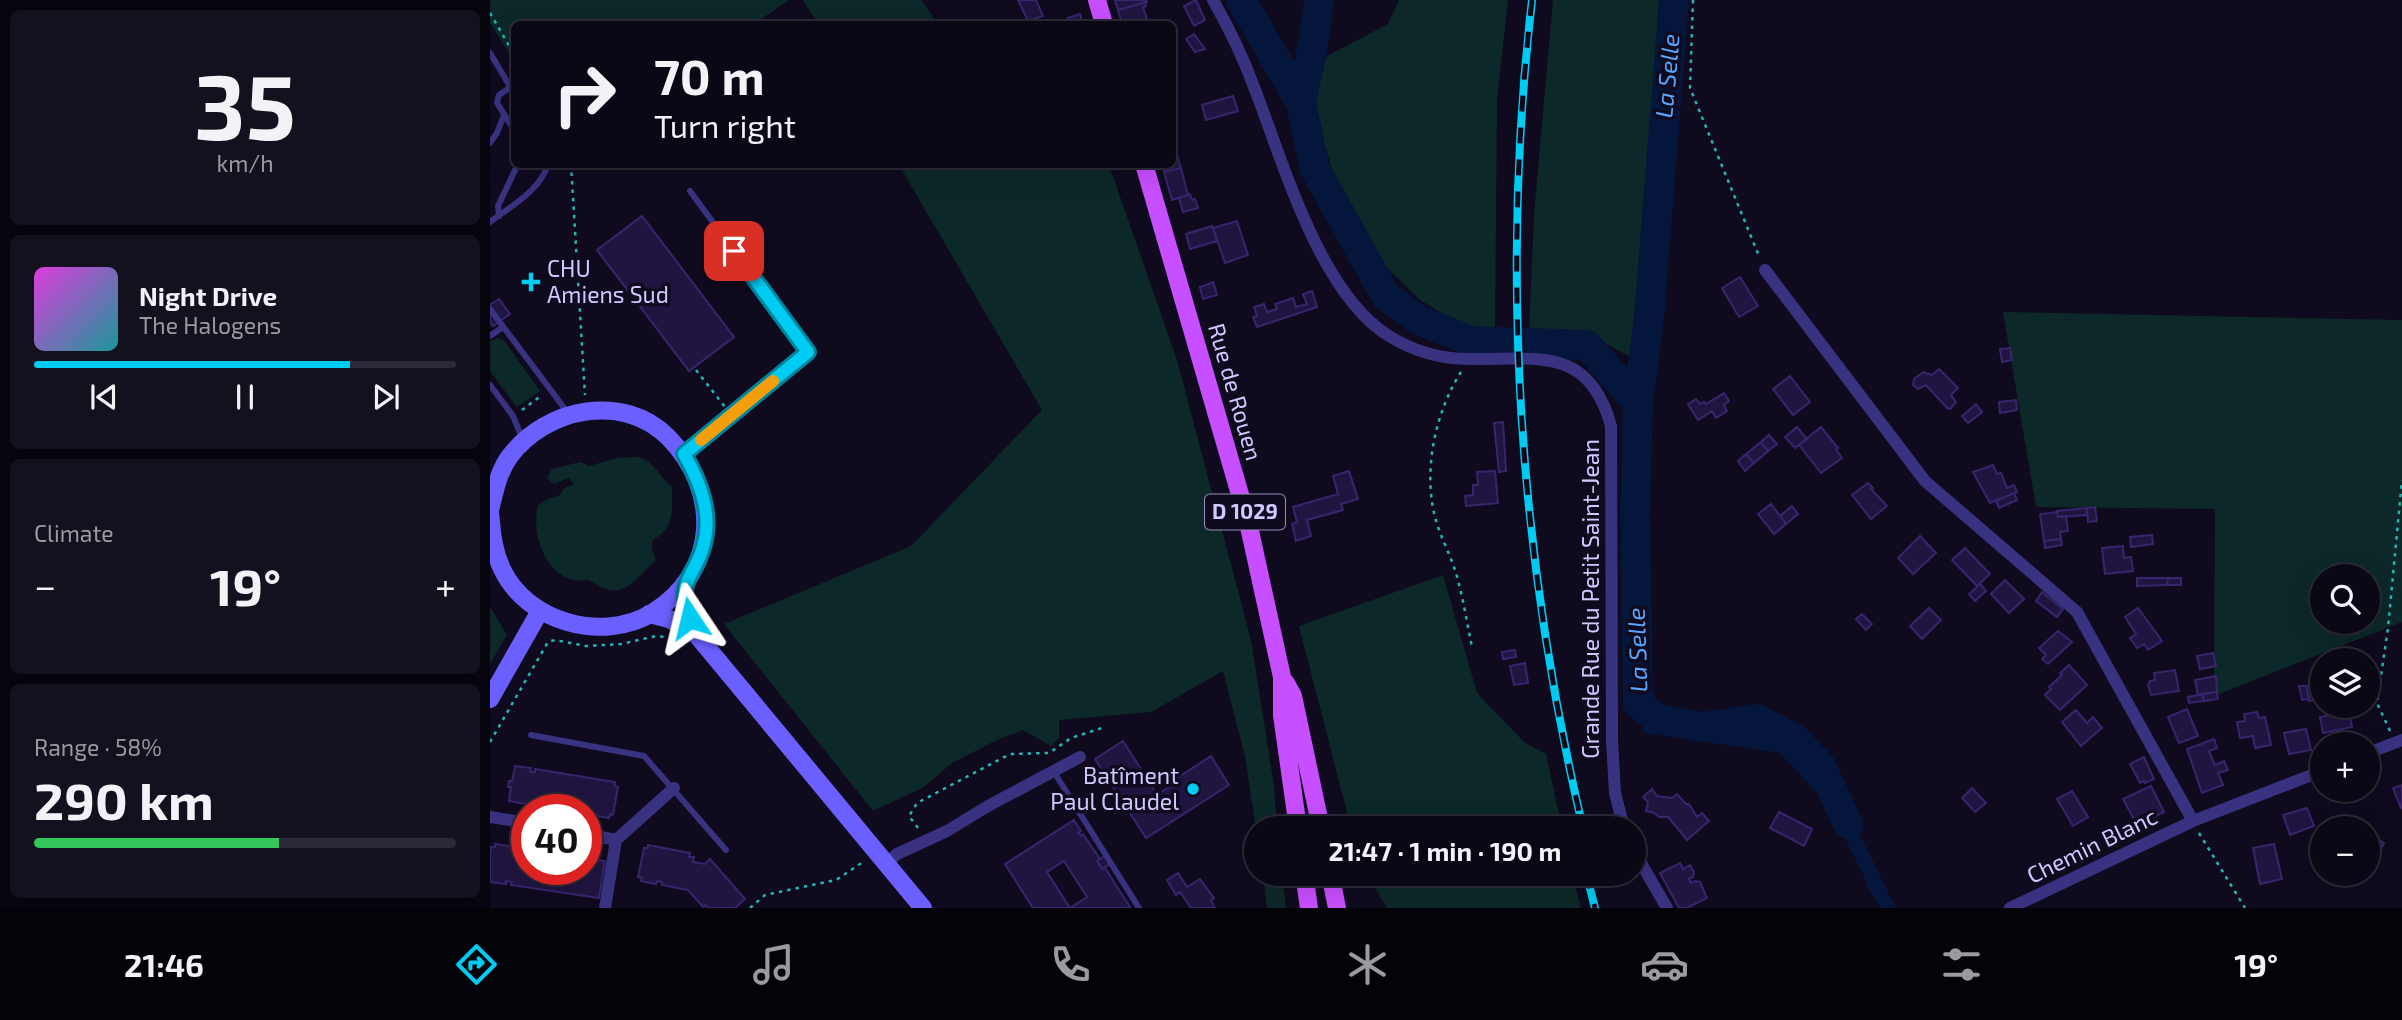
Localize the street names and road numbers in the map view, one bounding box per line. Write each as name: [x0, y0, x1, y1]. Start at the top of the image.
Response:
street label: Rue de Rouen: [1203, 320, 1269, 464]
street label: Grande Rue du Petit Saint-Jean: [1576, 439, 1604, 759]
road number: D 1029: [1205, 494, 1285, 530]
street label: Chemin Blanc: [2022, 802, 2161, 889]

